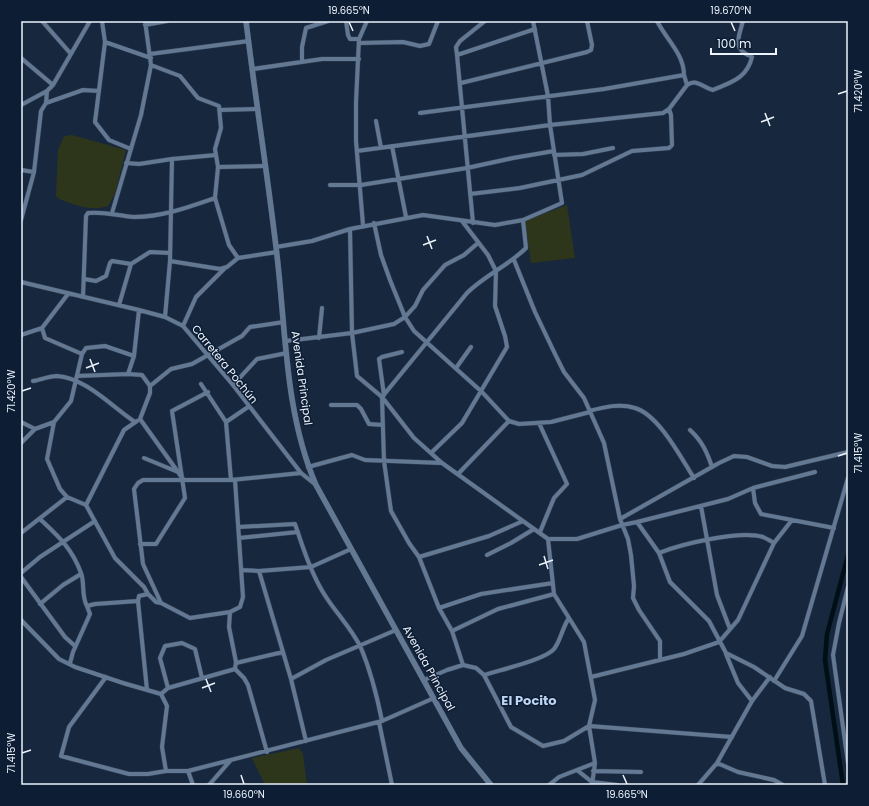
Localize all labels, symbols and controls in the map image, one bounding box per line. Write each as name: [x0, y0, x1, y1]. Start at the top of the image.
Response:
text: 19.665°N: [328, 3, 370, 18]
text: 19.670°N: [711, 3, 751, 18]
scale bar: [711, 30, 776, 56]
text: 100 m: [717, 35, 751, 52]
text: 71.420°W: [851, 69, 866, 112]
street label: Carretera Pochún: [188, 321, 262, 407]
street label: Avenida Principal: [287, 330, 317, 426]
text: 71.420°W: [4, 369, 19, 412]
text: 71.415°W: [851, 433, 866, 473]
street label: Avenida Principal: [399, 623, 459, 713]
district label: El Pocito: [501, 691, 557, 710]
text: 71.415°W: [4, 733, 19, 773]
text: 19.660°N: [223, 787, 265, 802]
text: 19.665°N: [606, 787, 648, 802]

